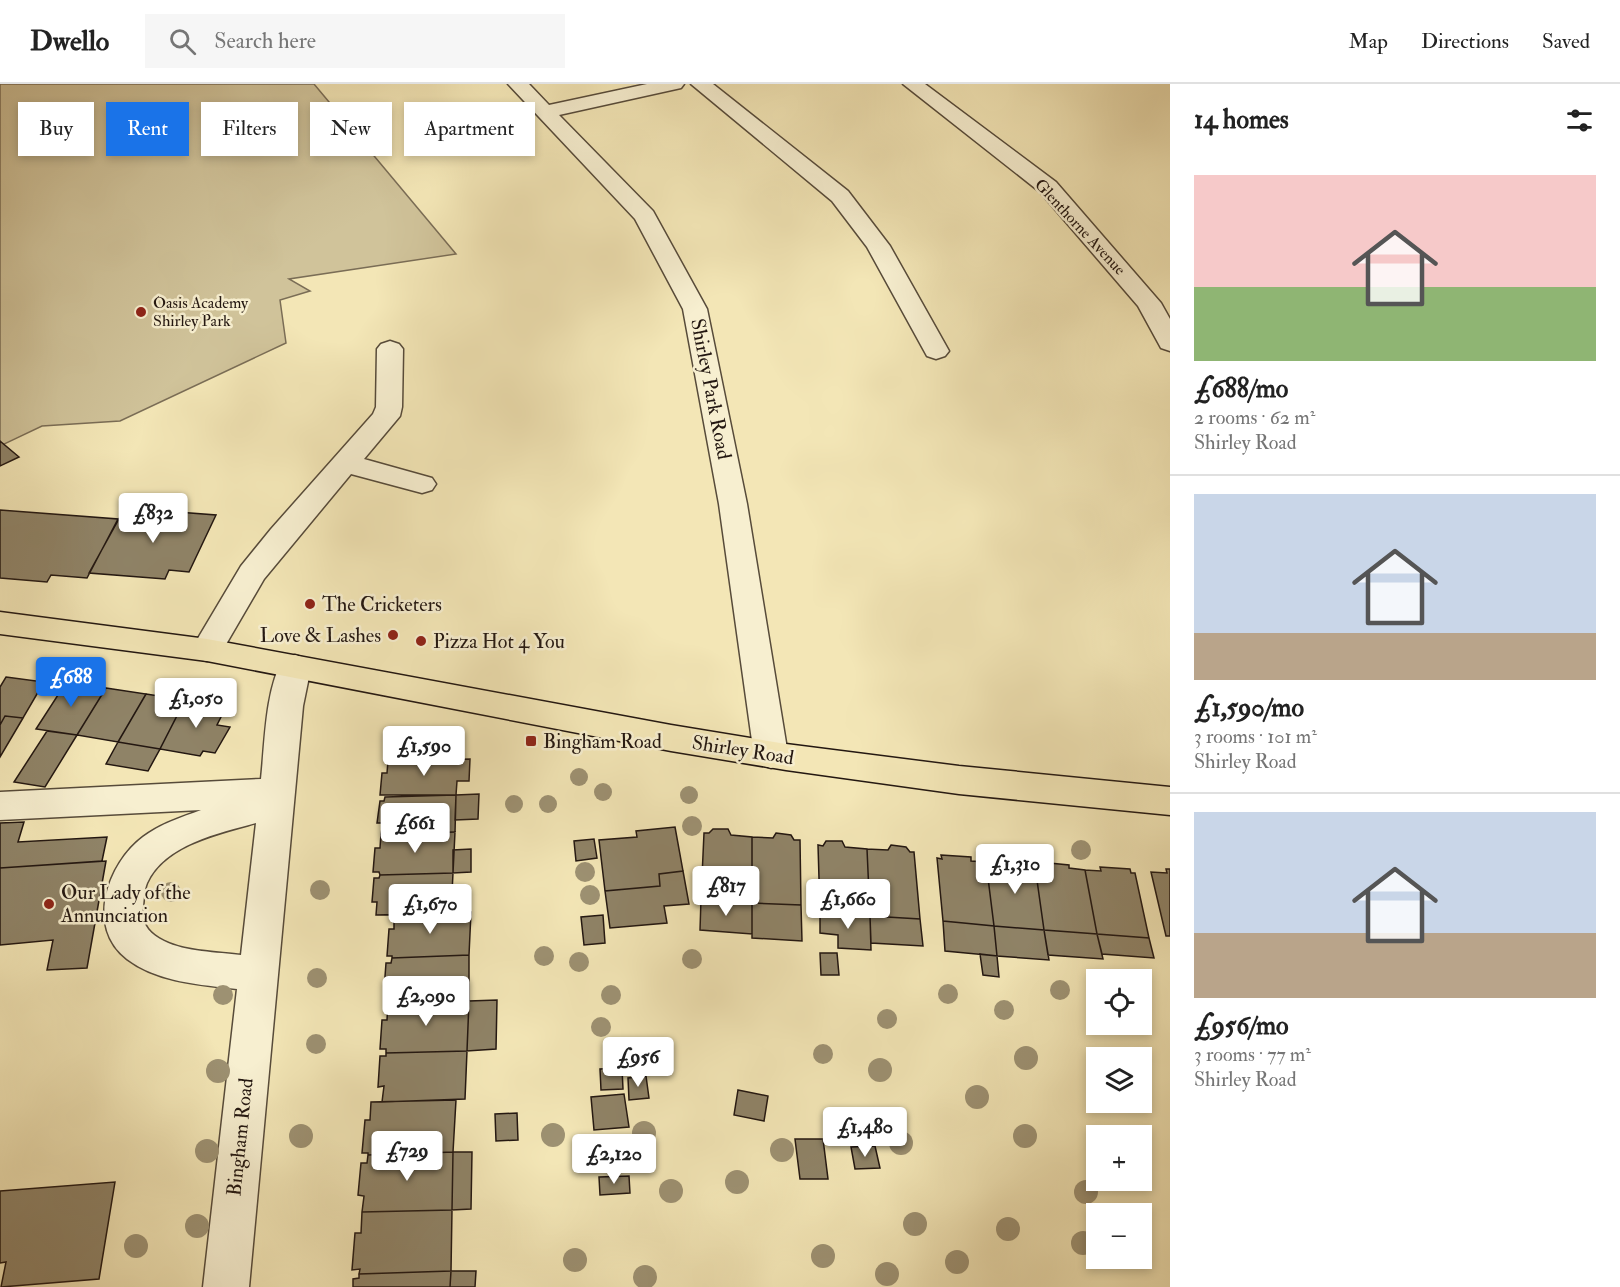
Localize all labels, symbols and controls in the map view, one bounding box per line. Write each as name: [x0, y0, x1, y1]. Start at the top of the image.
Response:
search box: [145, 14, 565, 68]
text: Dwello: [30, 24, 109, 59]
icon: search: [166, 25, 199, 58]
text: Search here: [214, 27, 316, 55]
text: Map: [1348, 28, 1388, 55]
text: Directions: [1421, 28, 1509, 55]
text: Saved: [1542, 28, 1590, 55]
chip: Buy: [18, 102, 94, 156]
chip: Rent: [106, 102, 189, 156]
chip: Filters: [201, 102, 298, 156]
chip: New: [310, 102, 392, 156]
chip: Apartment: [404, 102, 535, 156]
text: 14 homes: [1194, 104, 1289, 136]
icon: filters: [1563, 104, 1596, 137]
street label: Glenthorne Avenue: [1030, 175, 1130, 279]
icon: home: [1341, 214, 1449, 322]
place label: Oasis Academy Shirley Park: [153, 293, 249, 331]
marker: Oasis Academy Shirley Park: [134, 305, 148, 319]
street label: Shirley Park Road: [685, 316, 737, 462]
text: £688/mo: [1194, 373, 1288, 405]
text: 2 rooms · 62 m²: [1194, 405, 1315, 430]
text: Shirley Road: [1194, 430, 1297, 455]
pin: £832: [117, 493, 189, 544]
text: £832: [133, 500, 173, 525]
icon: home: [1341, 533, 1449, 641]
place label: The Cricketers: [322, 592, 442, 617]
marker: The Cricketers: [303, 597, 317, 611]
place label: Love & Lashes: [260, 623, 381, 648]
marker: Love & Lashes: [386, 628, 400, 642]
place label: Pizza Hot 4 You: [433, 629, 565, 654]
marker: Pizza Hot 4 You: [414, 634, 428, 648]
pin: £688: [35, 657, 107, 708]
text: £688: [50, 664, 92, 689]
pin: £1,050: [147, 678, 245, 729]
text: £1,050: [169, 685, 223, 710]
text: £1,590/mo: [1194, 692, 1304, 724]
text: 3 rooms · 101 m²: [1194, 724, 1317, 749]
pin: £1,590: [375, 726, 473, 777]
place label: Bingham Road: [543, 729, 662, 754]
street label: Shirley Road: [690, 730, 796, 770]
text: £1,590: [397, 733, 451, 758]
marker: Bingham Road: [524, 734, 538, 748]
text: Shirley Road: [1194, 749, 1297, 774]
pin: £661: [379, 803, 451, 854]
text: £661: [395, 810, 435, 835]
pin: £1,310: [966, 844, 1064, 895]
text: £1,310: [990, 851, 1040, 876]
icon: home: [1341, 851, 1449, 959]
pin: £817: [690, 866, 762, 917]
text: £817: [706, 873, 746, 898]
pin: £1,660: [799, 879, 897, 930]
place label: Our Lady of the Annunciation: [60, 880, 191, 928]
pin: £1,670: [381, 884, 479, 935]
text: £1,660: [820, 886, 876, 911]
text: £1,670: [403, 891, 457, 916]
marker: Our Lady of the Annunciation: [42, 897, 56, 911]
map controls: [1086, 969, 1152, 1269]
button: locate: [1086, 969, 1152, 1035]
pin: £2,090: [377, 976, 475, 1027]
text: £2,090: [396, 983, 456, 1008]
text: £956/mo: [1194, 1010, 1289, 1042]
pin: £956: [602, 1037, 674, 1088]
text: 3 rooms · 77 m²: [1194, 1042, 1311, 1067]
text: £956: [617, 1044, 659, 1069]
button: layers: [1086, 1047, 1152, 1113]
text: Shirley Road: [1194, 1067, 1297, 1092]
street label: Bingham Road: [221, 1076, 259, 1197]
pin: £1,480: [816, 1107, 914, 1158]
text: £1,480: [837, 1114, 893, 1139]
button: +: [1086, 1125, 1152, 1191]
pin: £729: [371, 1131, 443, 1182]
pin: £2,120: [565, 1134, 663, 1185]
text: £729: [385, 1138, 429, 1163]
text: £2,120: [586, 1141, 642, 1166]
button: −: [1086, 1203, 1152, 1269]

